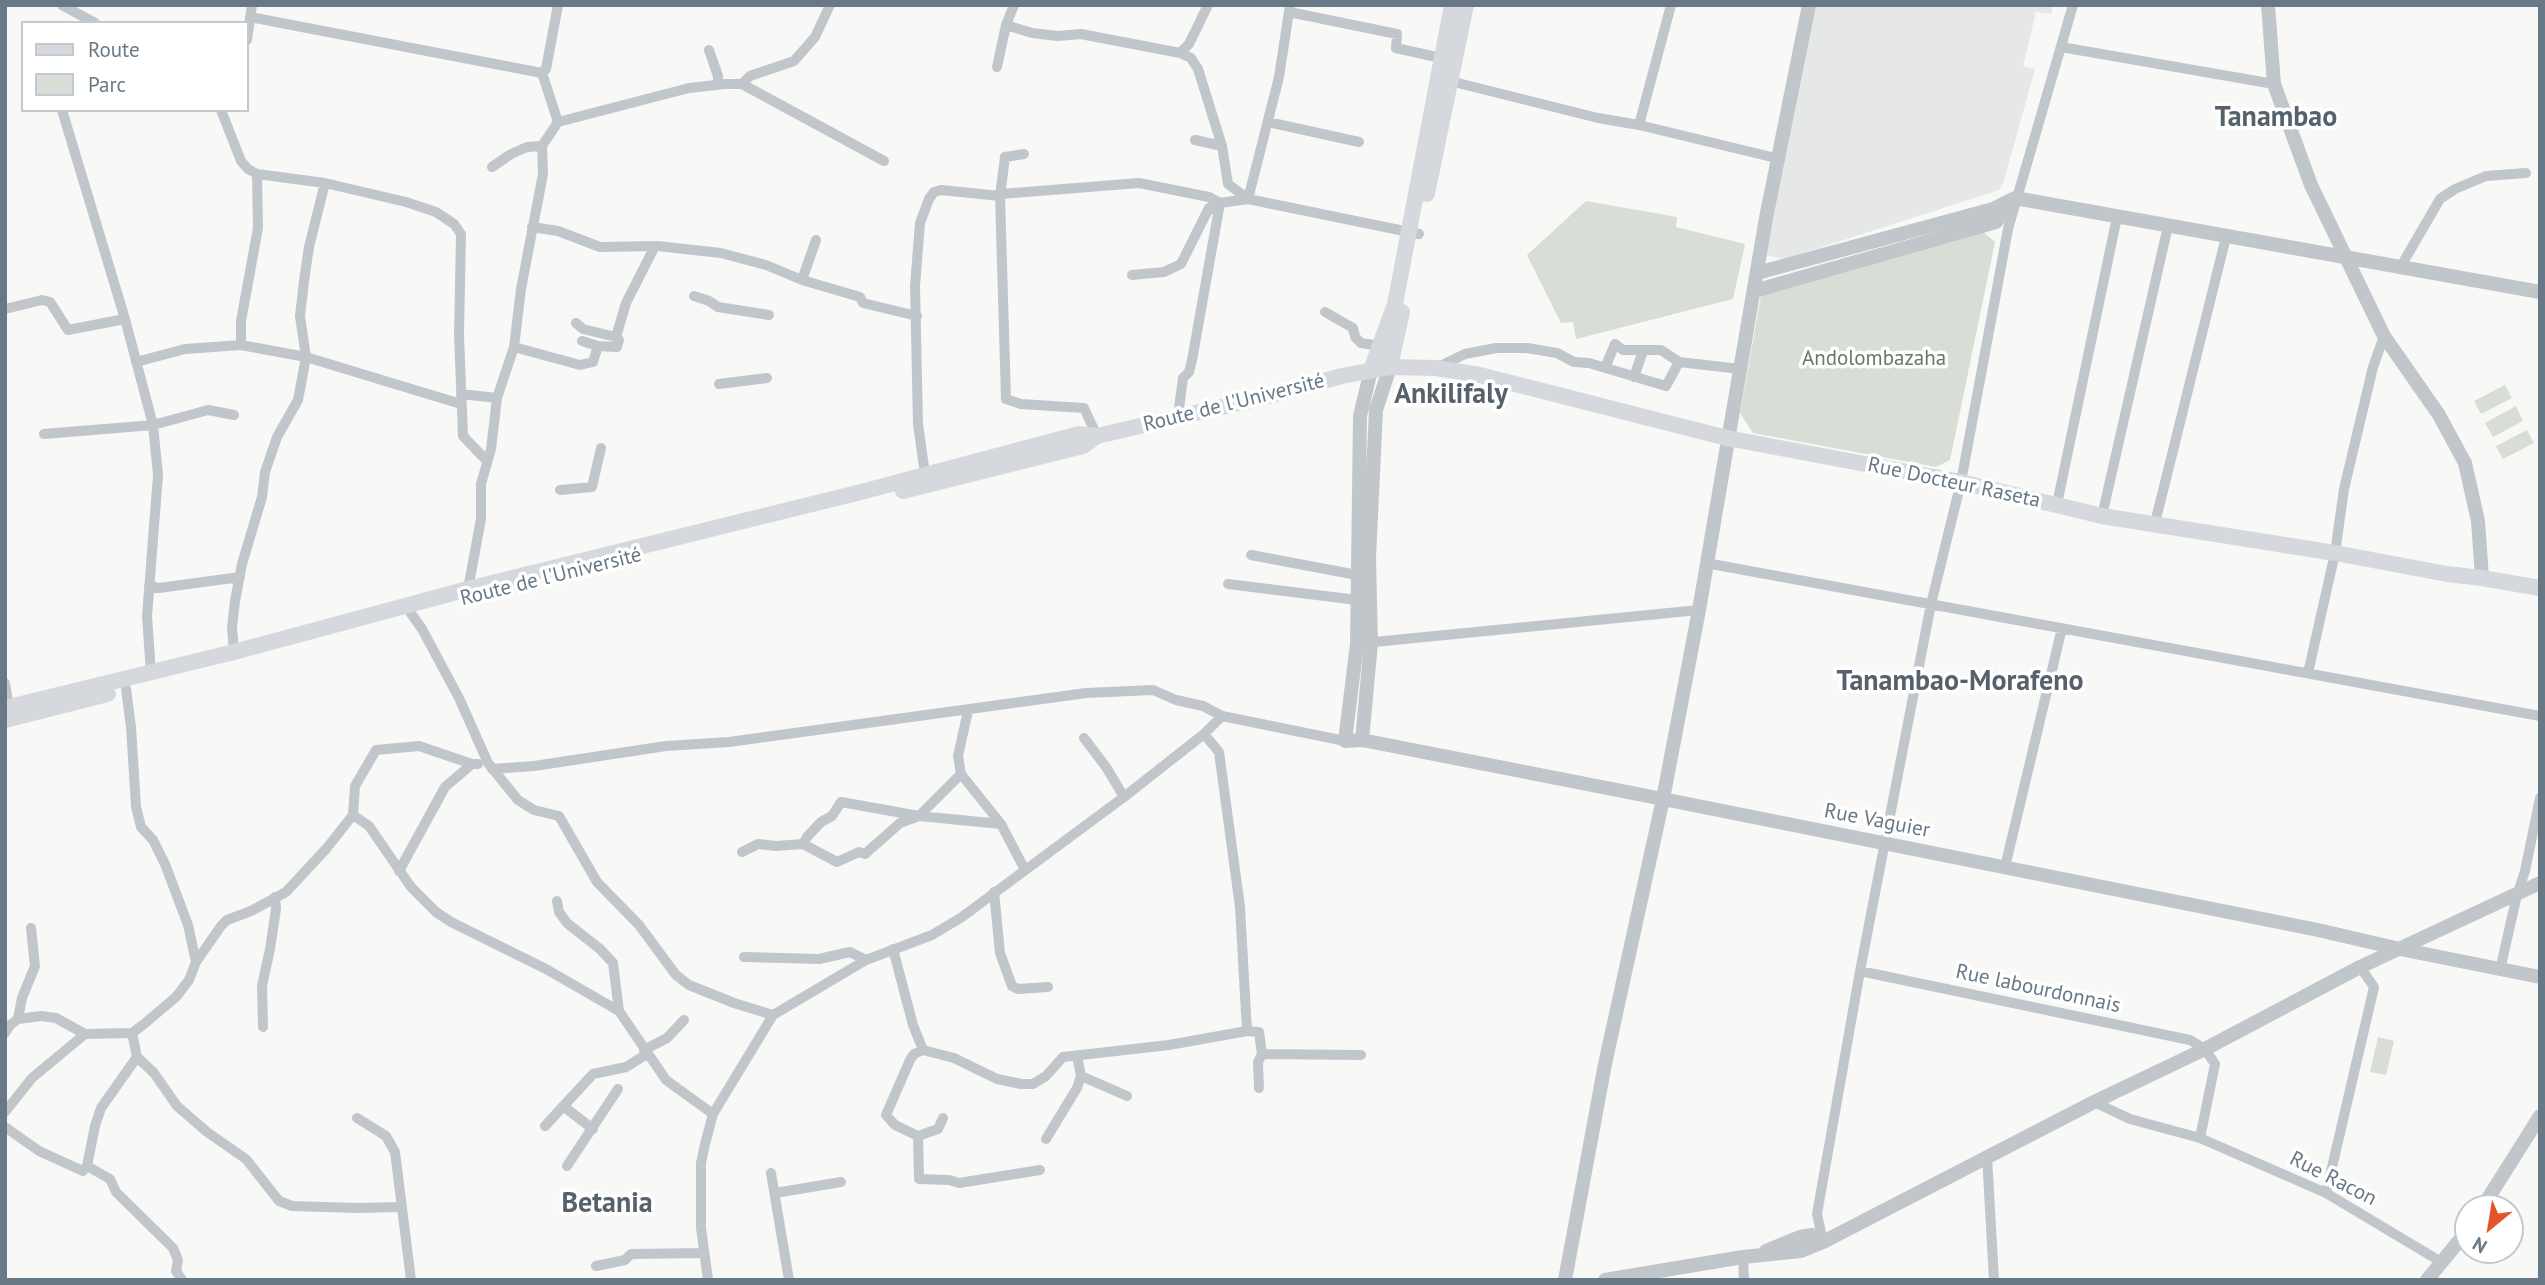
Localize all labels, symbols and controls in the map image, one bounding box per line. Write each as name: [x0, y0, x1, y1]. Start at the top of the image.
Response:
legend: [21, 21, 248, 112]
text: Route: [88, 36, 140, 63]
text: Parc: [88, 71, 126, 98]
district label: Tanambao: [2215, 101, 2337, 135]
park label: Andolombazaha: [1802, 346, 1946, 372]
street label: Route de l'Université: [1141, 368, 1327, 438]
district label: Ankilifaly: [1394, 378, 1508, 412]
street label: Rue Docteur Raseta: [1865, 452, 2043, 514]
street label: Route de l'Université: [458, 542, 644, 612]
district label: Tanambao-Morafeno: [1836, 665, 2084, 699]
street label: Rue Vaguier: [1822, 798, 1932, 844]
street label: Rue labourdonnais: [1953, 959, 2123, 1019]
street label: Rue Racon: [2285, 1146, 2381, 1212]
district label: Betania: [561, 1187, 653, 1221]
north arrow: [2454, 1194, 2524, 1264]
text: N: [2468, 1232, 2491, 1259]

